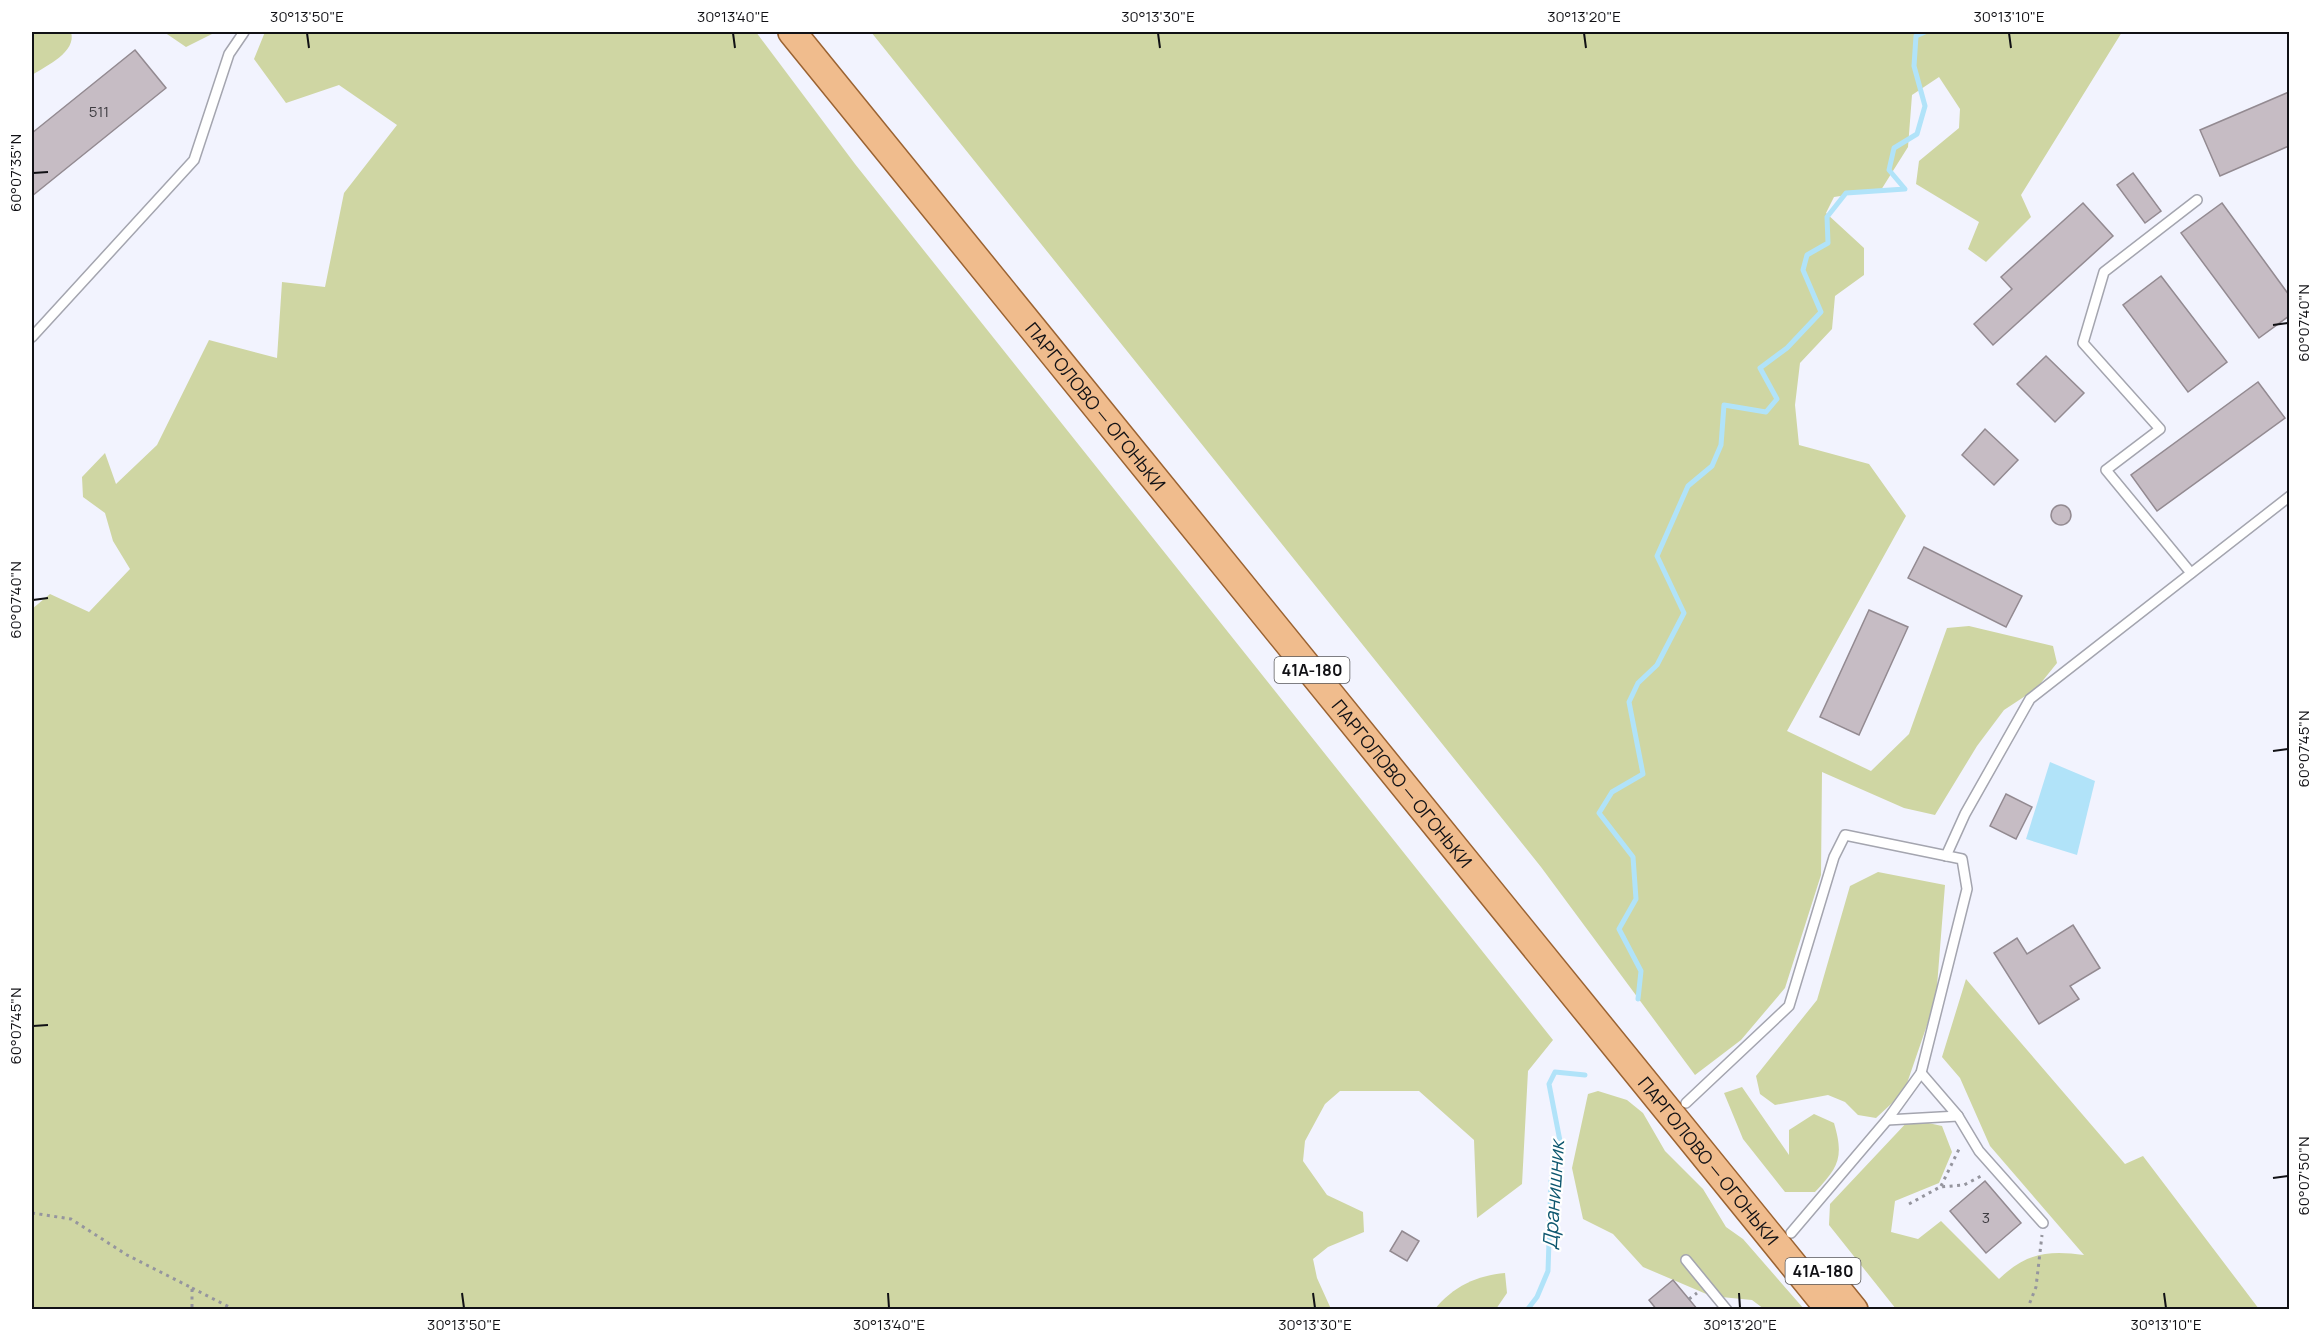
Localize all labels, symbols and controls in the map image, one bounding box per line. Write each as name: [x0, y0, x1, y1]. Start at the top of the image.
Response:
text: 30°13'50"E: [270, 6, 344, 27]
text: 30°13'40"E: [697, 6, 769, 27]
text: 30°13'30"E: [1121, 6, 1195, 27]
text: 30°13'20"E: [1547, 6, 1621, 27]
text: 30°13'10"E: [1974, 6, 2044, 27]
house number: 511: [89, 101, 109, 122]
text: 60°07'35"N: [5, 134, 26, 212]
text: 60°07'40"N: [2293, 284, 2314, 362]
street label: ПАРГОЛОВО — ОГОНЬКИ: [1020, 317, 1171, 495]
text: 60°07'40"N: [5, 561, 26, 639]
road number: 41А-180: [1274, 657, 1350, 683]
street label: ПАРГОЛОВО — ОГОНЬКИ: [1327, 694, 1478, 872]
text: 60°07'45"N: [2293, 711, 2314, 787]
text: 60°07'45"N: [5, 988, 26, 1064]
street label: ПАРГОЛОВО — ОГОНЬКИ: [1633, 1072, 1784, 1250]
text: 60°07'50"N: [2293, 1136, 2314, 1216]
water label: Дранишник: [1536, 1137, 1570, 1250]
house number: 3: [1982, 1207, 1990, 1228]
road number: 41А-180: [1786, 1258, 1860, 1284]
text: 30°13'50"E: [427, 1314, 501, 1335]
text: 30°13'40"E: [853, 1314, 925, 1335]
text: 30°13'30"E: [1278, 1314, 1352, 1335]
text: 30°13'20"E: [1703, 1314, 1777, 1335]
text: 30°13'10"E: [2131, 1314, 2201, 1335]

